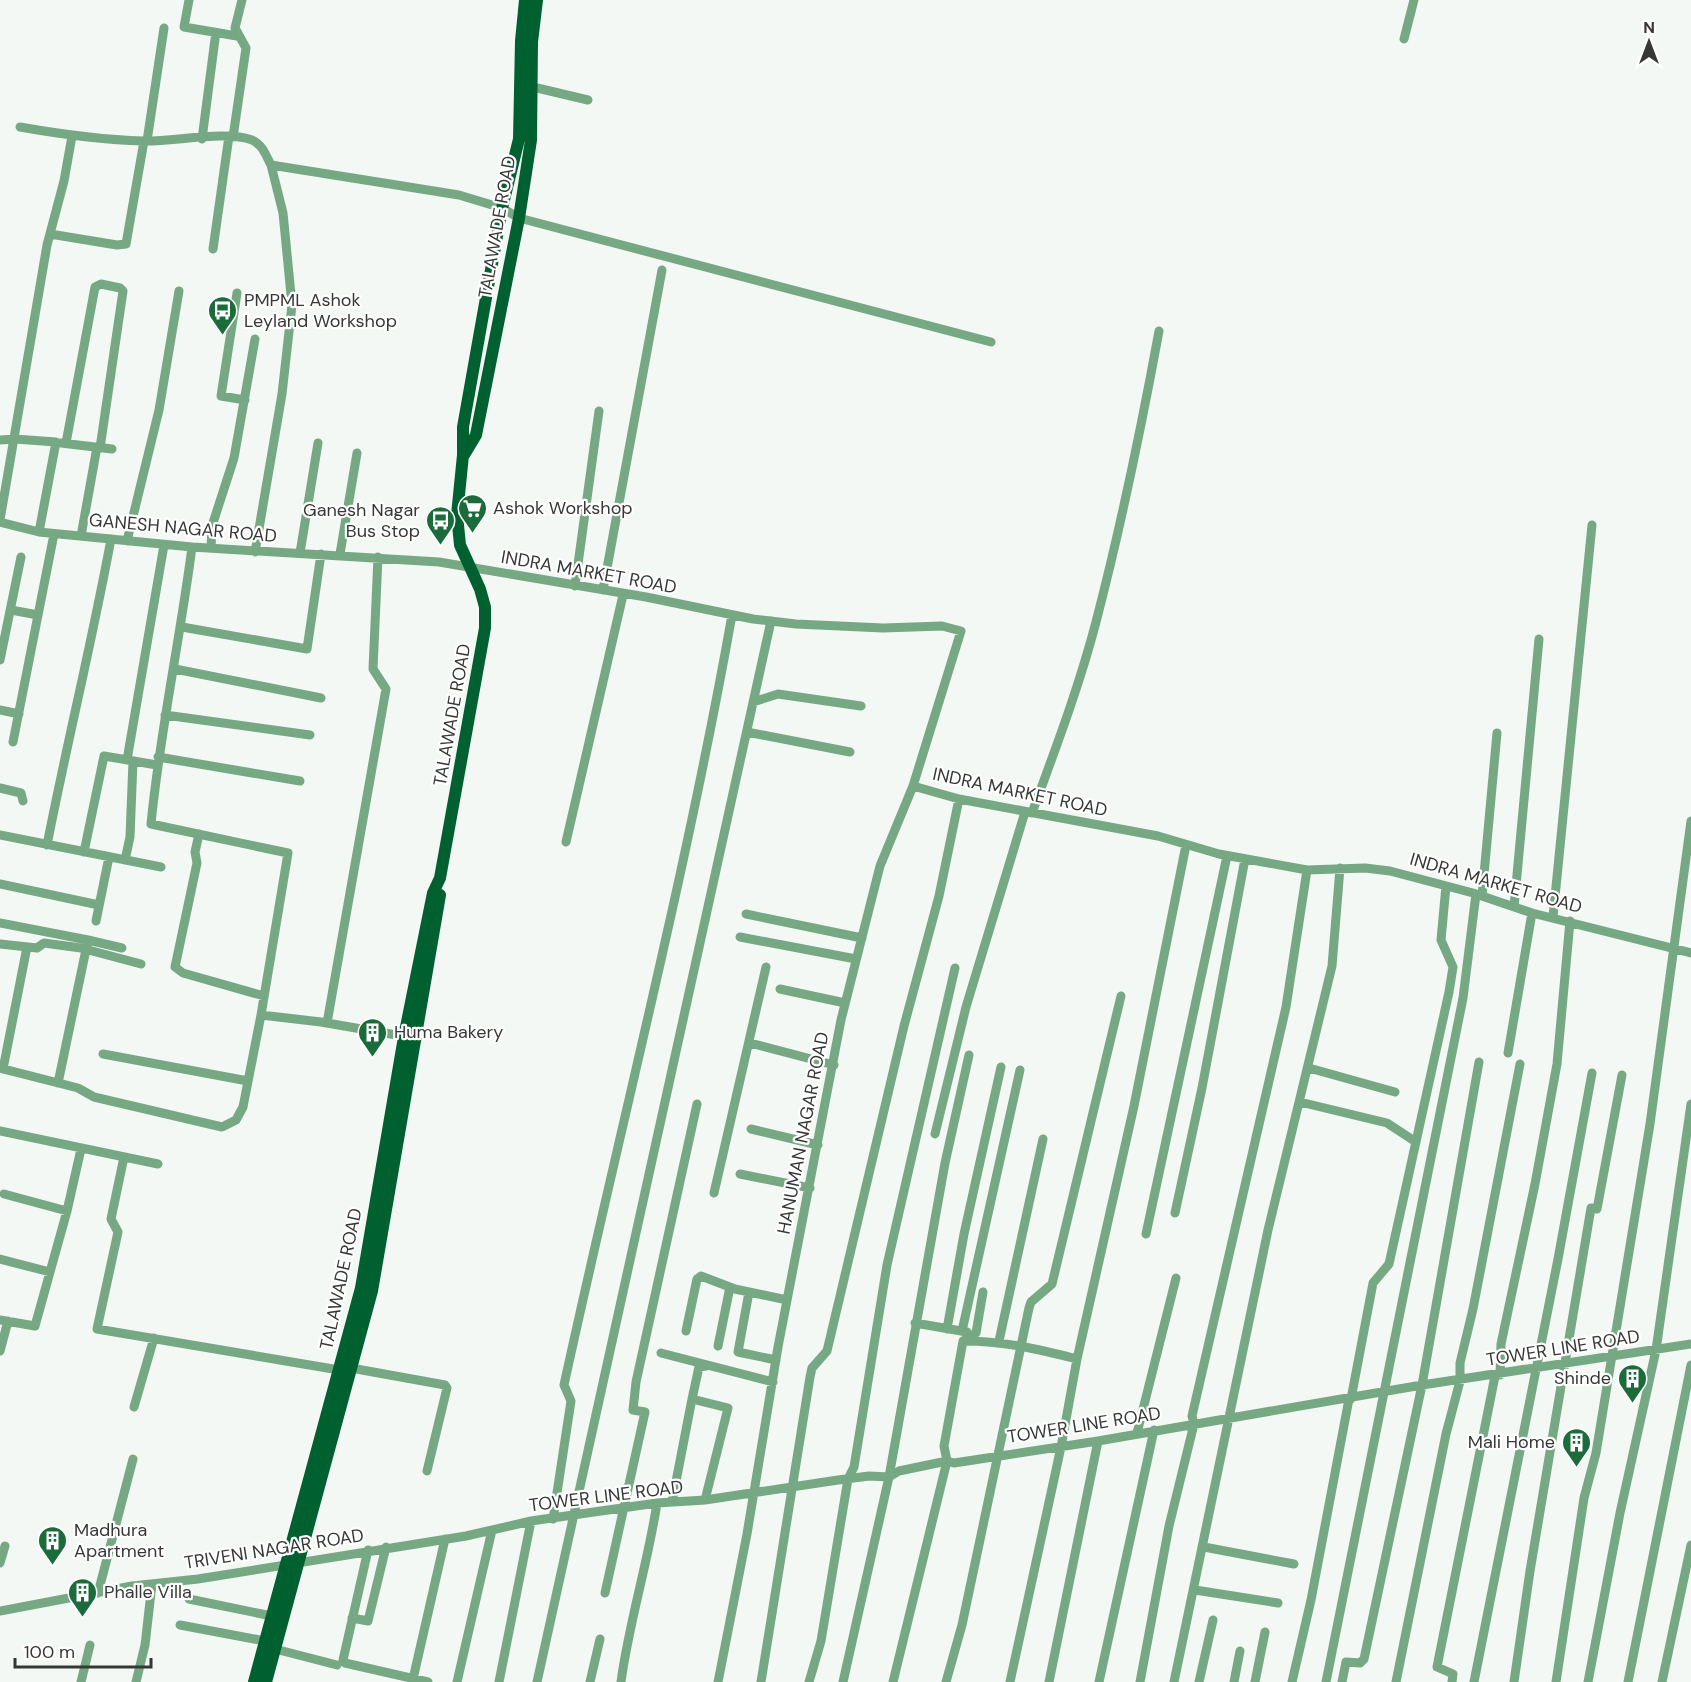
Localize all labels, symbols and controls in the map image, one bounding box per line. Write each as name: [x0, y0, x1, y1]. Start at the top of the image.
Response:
north arrow: [1619, 12, 1679, 72]
text: N: [1643, 17, 1655, 38]
street label: TALAWADE ROAD: [473, 154, 521, 300]
place label: PMPML Ashok Leyland Workshop: [244, 288, 397, 333]
bus stop icon: PMPML Ashok Leyland Workshop: [207, 294, 239, 336]
supermarket icon: Ashok Workshop: [456, 492, 488, 534]
place label: Ashok Workshop: [493, 496, 633, 520]
place label: Ganesh Nagar Bus Stop: [303, 498, 420, 543]
bus stop icon: Ganesh Nagar Bus Stop: [425, 504, 457, 546]
street label: GANESH NAGAR ROAD: [88, 508, 278, 548]
street label: INDRA MARKET ROAD: [499, 545, 679, 599]
street label: TALAWADE ROAD: [428, 642, 476, 788]
street label: INDRA MARKET ROAD: [931, 762, 1109, 822]
street label: INDRA MARKET ROAD: [1407, 847, 1585, 919]
building icon: Huma Bakery: [357, 1016, 389, 1058]
place label: Huma Bakery: [394, 1020, 503, 1044]
street label: HANUMAN NAGAR ROAD: [772, 1030, 834, 1236]
street label: TALAWADE ROAD: [314, 1206, 368, 1352]
street label: TOWER LINE ROAD: [1484, 1324, 1642, 1372]
building icon: Shinde: [1616, 1362, 1648, 1404]
place label: Shinde: [1554, 1366, 1611, 1390]
street label: TOWER LINE ROAD: [1005, 1401, 1163, 1449]
building icon: Mali Home: [1560, 1426, 1592, 1468]
place label: Mali Home: [1468, 1430, 1555, 1454]
street label: TOWER LINE ROAD: [528, 1475, 684, 1517]
place label: Madhura Apartment: [74, 1518, 164, 1563]
street label: TRIVENI NAGAR ROAD: [183, 1523, 365, 1575]
building icon: Madhura Apartment: [37, 1524, 69, 1566]
building icon: Phalle Villa: [67, 1576, 99, 1618]
place label: Phalle Villa: [104, 1580, 192, 1604]
scale bar: [15, 1631, 152, 1669]
text: 100 m: [24, 1640, 75, 1664]

